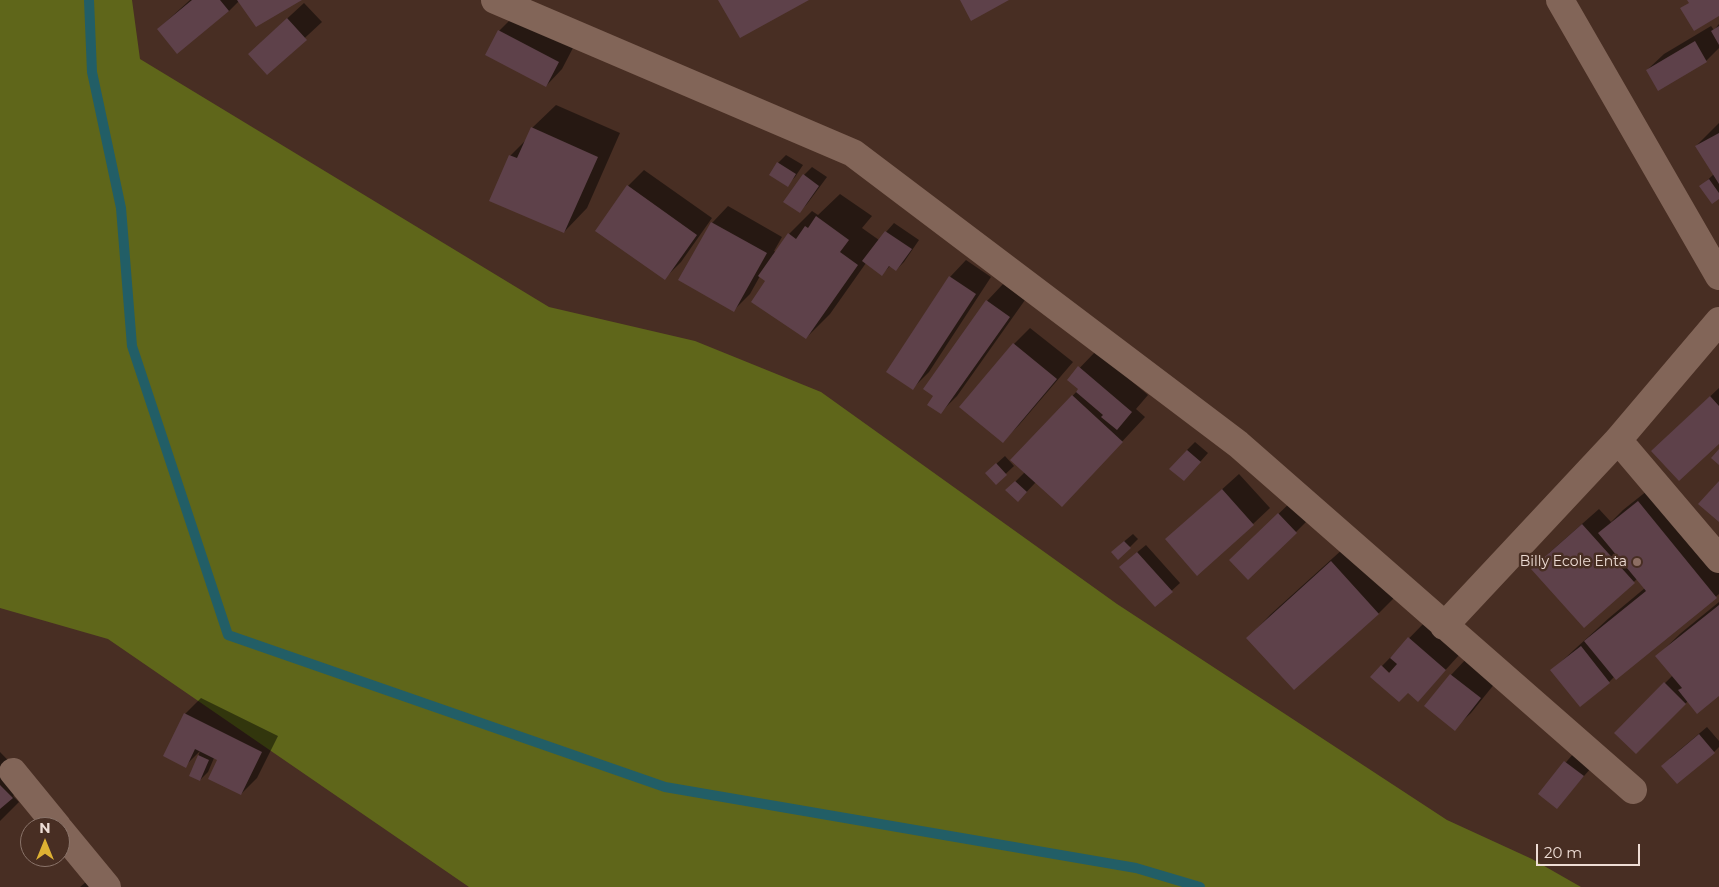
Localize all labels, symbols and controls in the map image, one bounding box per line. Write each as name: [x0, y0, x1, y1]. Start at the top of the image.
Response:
place label: Billy Ecole Enta: [1520, 554, 1627, 570]
marker: Billy Ecole Enta: [1631, 556, 1643, 568]
north arrow: [20, 817, 70, 867]
text: N: [39, 819, 51, 837]
scale bar: [1539, 834, 1643, 866]
text: 20 m: [1544, 843, 1582, 862]

